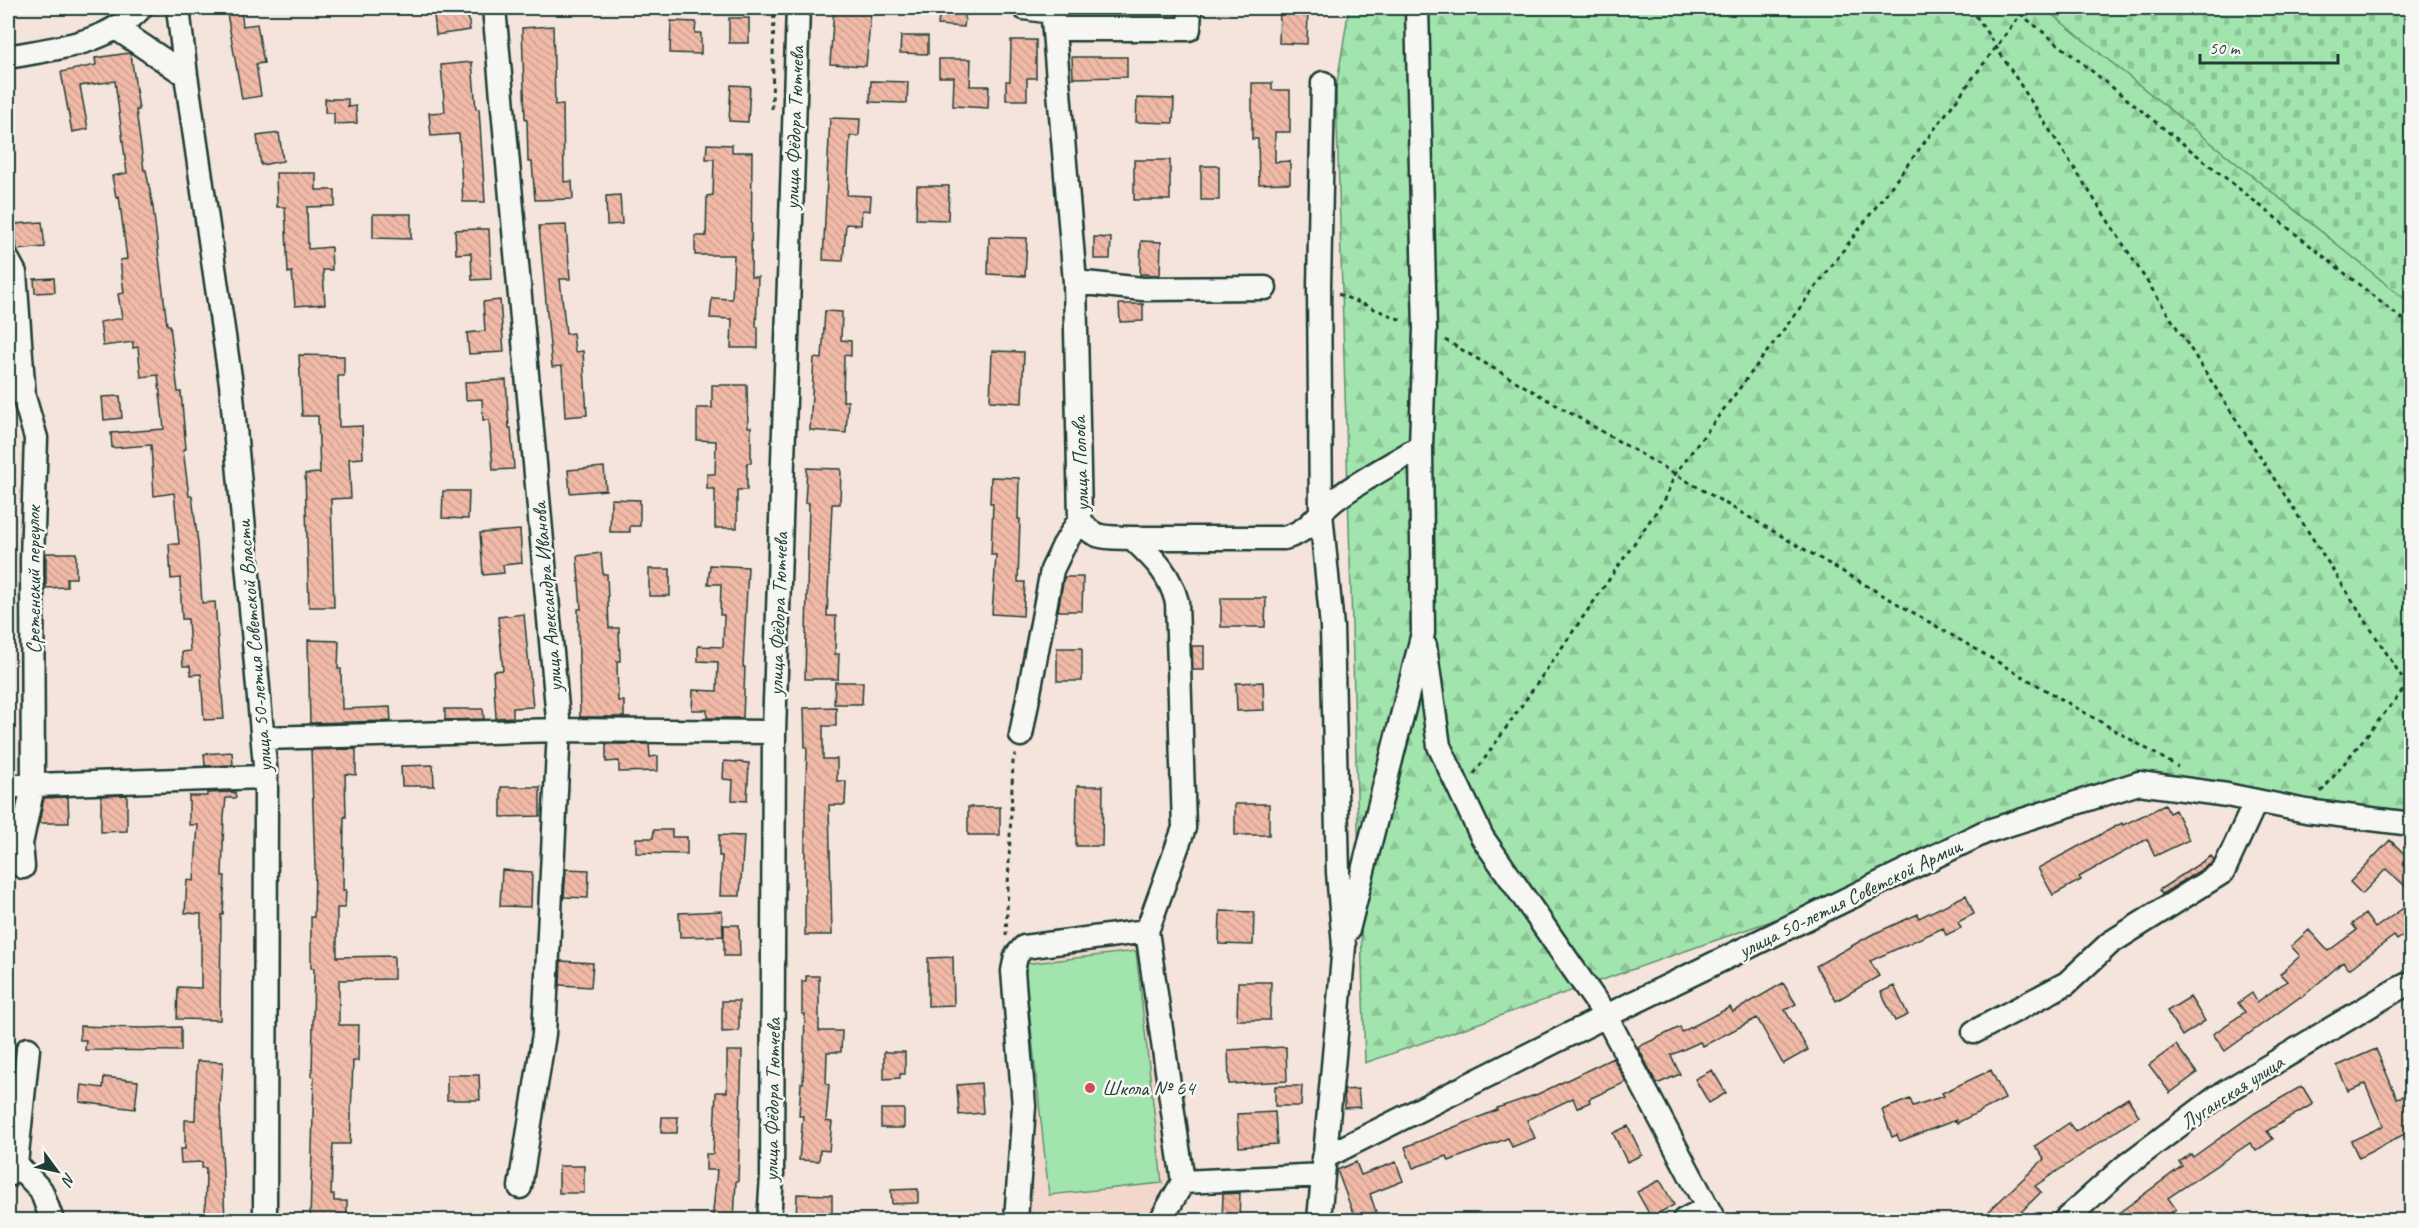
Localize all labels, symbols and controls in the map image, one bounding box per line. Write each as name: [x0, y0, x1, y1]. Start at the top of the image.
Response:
scale bar: [2200, 27, 2338, 65]
text: 50 m: [2209, 37, 2242, 59]
street label: улица Фёдора Тютчева: [778, 44, 810, 212]
street label: улица Попова: [1065, 414, 1095, 514]
street label: улица Александра Иванова: [526, 499, 568, 695]
street label: Сретенский переулок: [20, 504, 46, 654]
street label: улица 50-летия Советской Власти: [230, 517, 278, 775]
street label: улица Фёдора Тютчева: [762, 530, 794, 698]
street label: улица 50-летия Советской Армии: [1732, 832, 1967, 964]
street label: улица Фёдора Тютчева: [758, 1016, 786, 1184]
street label: Луганская улица: [2175, 1048, 2290, 1135]
place label: Школа № 64: [1102, 1075, 1197, 1101]
marker: Школа № 64: [1083, 1081, 1097, 1095]
north arrow: [27, 1141, 87, 1201]
text: N: [56, 1169, 80, 1191]

